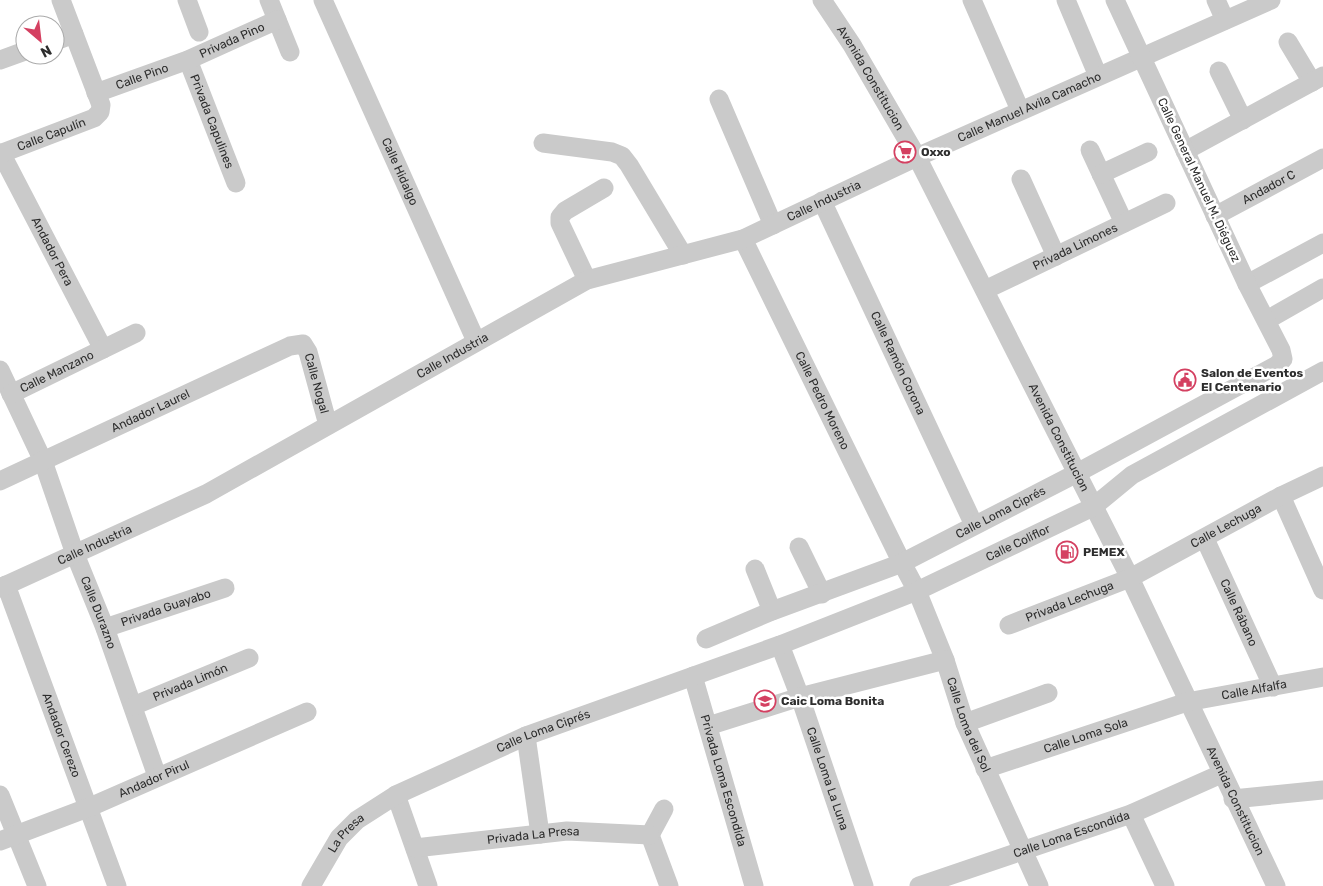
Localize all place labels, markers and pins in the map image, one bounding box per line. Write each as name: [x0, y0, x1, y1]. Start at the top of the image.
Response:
supermarket icon: Oxxo: [893, 140, 917, 164]
place label: Oxxo: [921, 145, 951, 159]
place label: Salon de Eventos El Centenario: [1201, 366, 1304, 394]
public building icon: Salon de Eventos El Centenario: [1173, 368, 1197, 392]
fuel station icon: PEMEX: [1055, 540, 1079, 564]
place label: PEMEX: [1083, 545, 1125, 559]
school or university icon: Caic Loma Bonita: [753, 689, 777, 713]
place label: Caic Loma Bonita: [781, 694, 884, 708]

